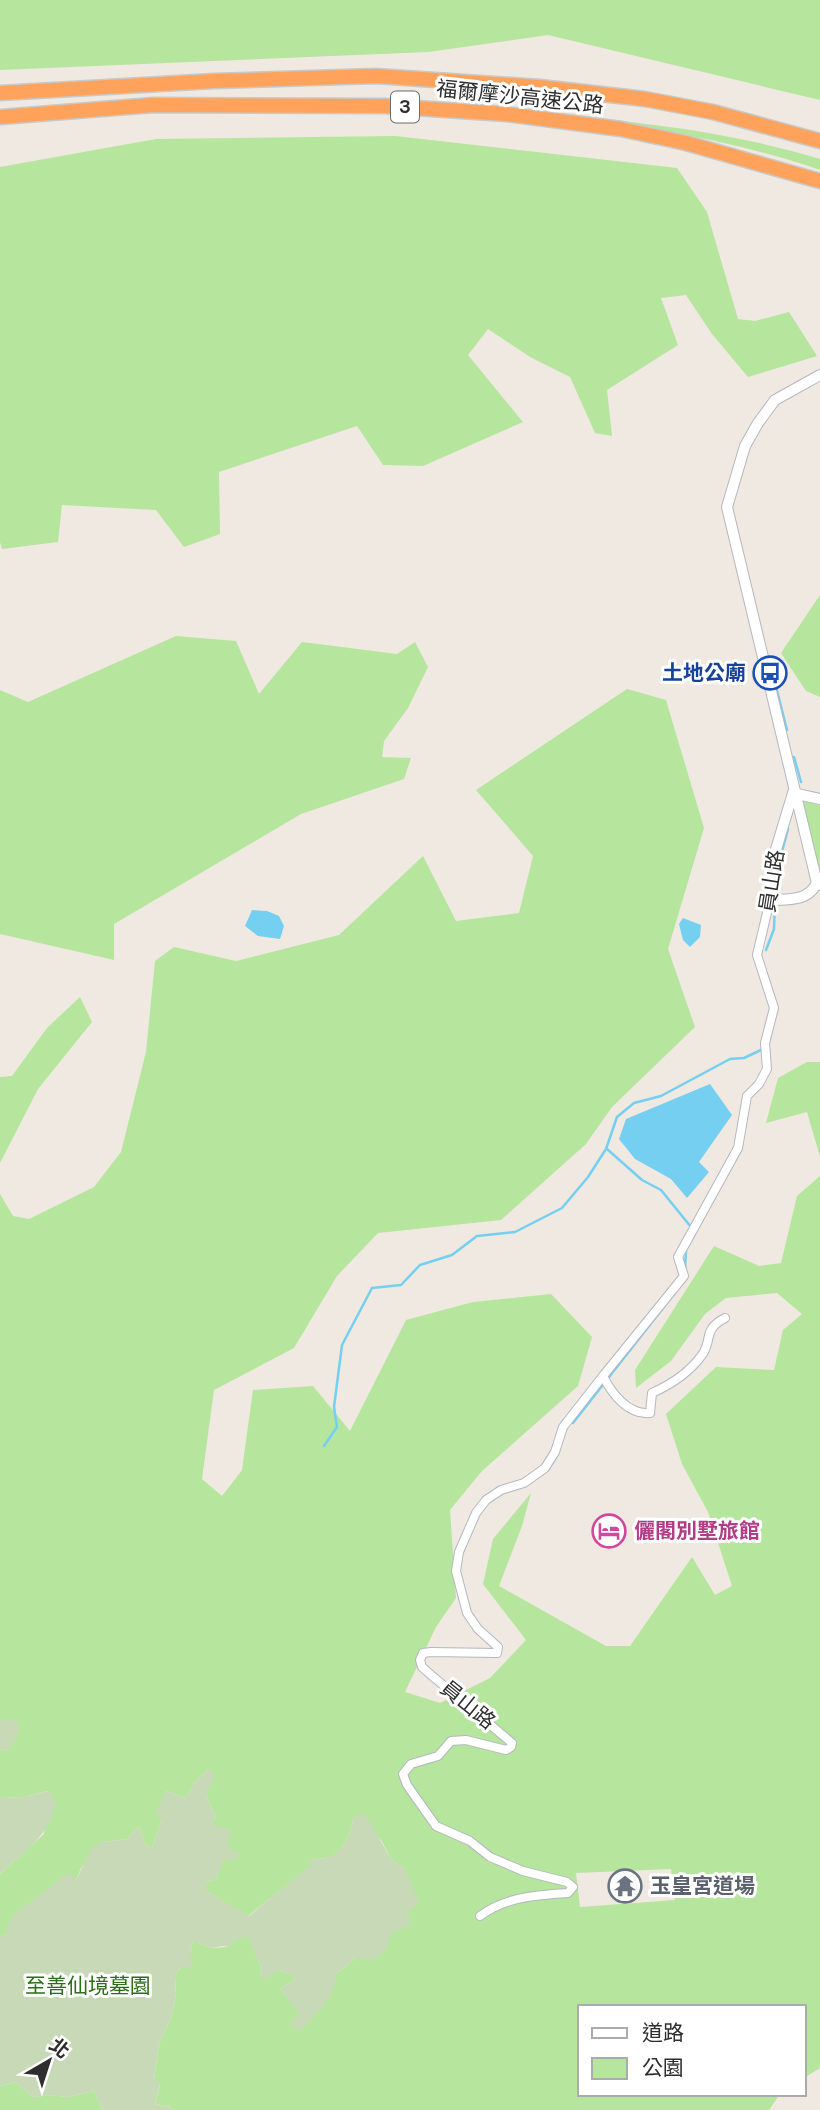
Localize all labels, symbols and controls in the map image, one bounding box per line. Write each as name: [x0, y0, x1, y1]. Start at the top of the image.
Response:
street label: 福爾摩沙高速公路: [435, 76, 605, 118]
road number: 3: [391, 92, 419, 122]
bus stop icon: 土地公廟: [751, 654, 789, 692]
place label: 土地公廟: [662, 661, 746, 685]
street label: 員山路: [755, 848, 789, 914]
hotel icon: 儷閣別墅旅館: [590, 1512, 628, 1550]
place label: 儷閣別墅旅館: [634, 1519, 760, 1543]
street label: 員山路: [436, 1676, 500, 1734]
temple icon: 玉皇宮道場: [606, 1867, 644, 1905]
place label: 玉皇宮道場: [650, 1874, 755, 1898]
park label: 至善仙境墓園: [25, 1974, 151, 1998]
legend: [578, 2005, 806, 2096]
text: 道路: [642, 2021, 684, 2045]
north arrow: [14, 2026, 84, 2096]
text: 北: [45, 2034, 73, 2063]
text: 公園: [642, 2056, 684, 2080]

